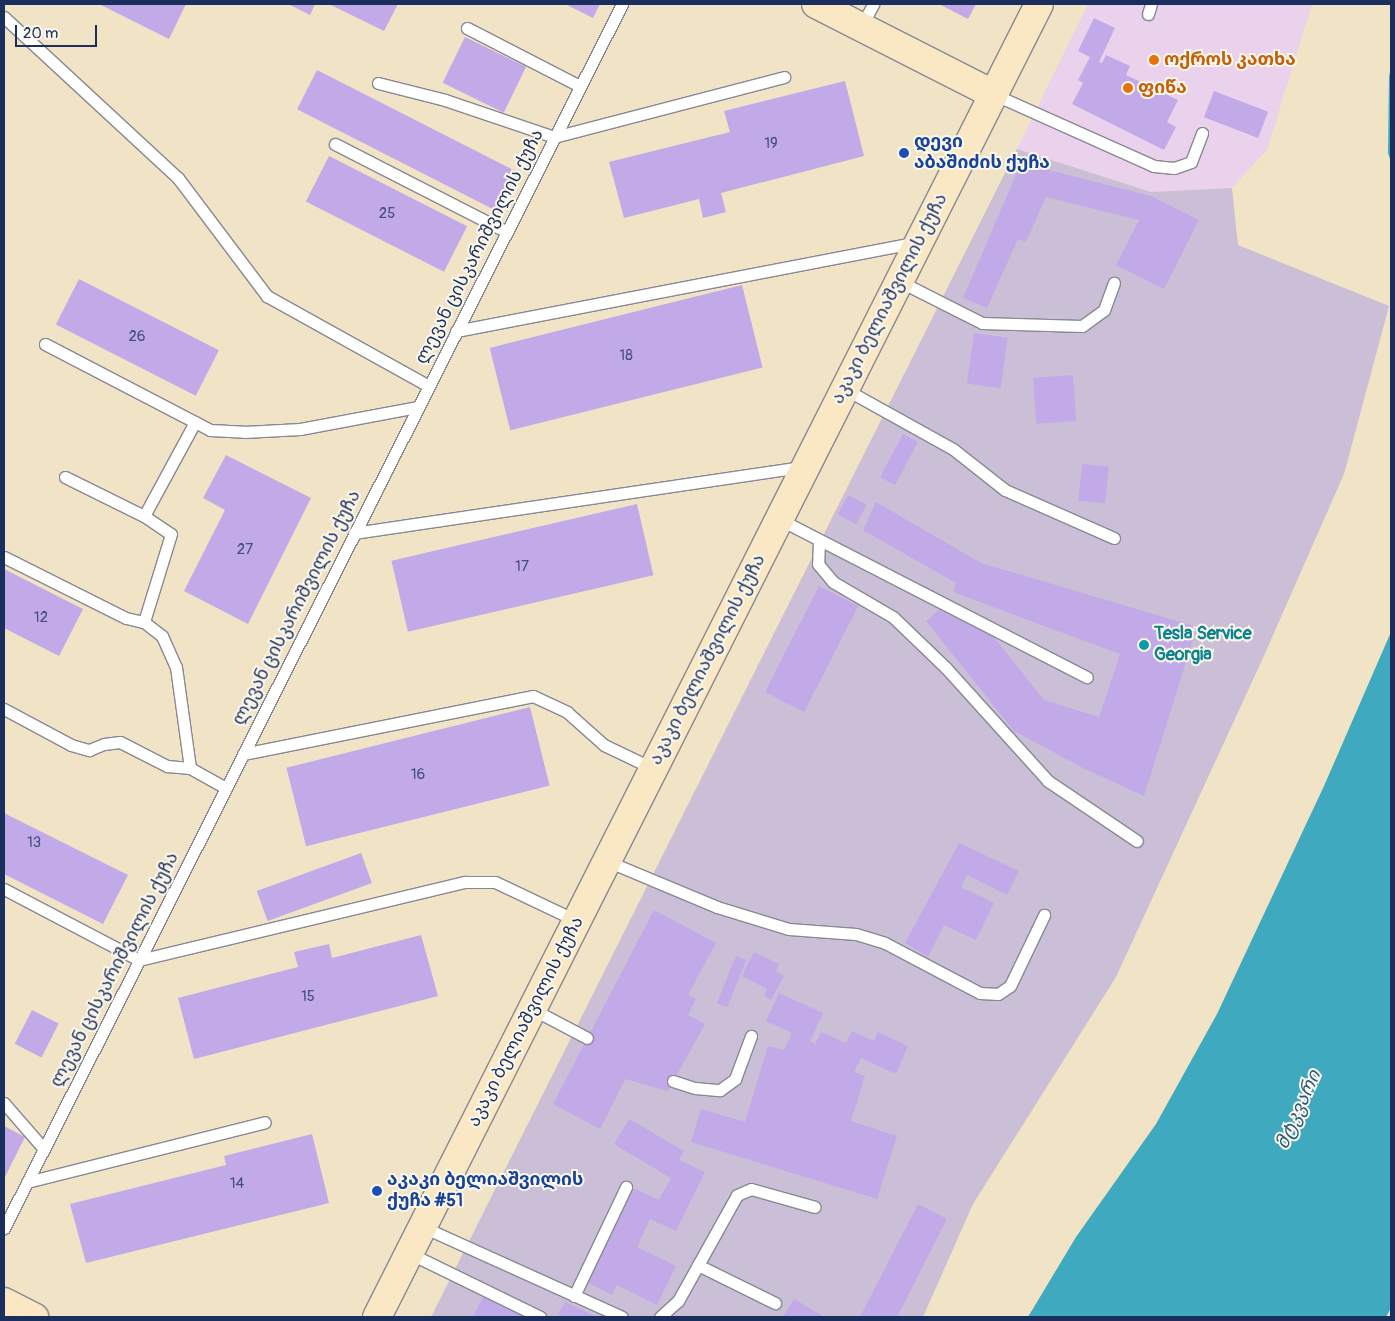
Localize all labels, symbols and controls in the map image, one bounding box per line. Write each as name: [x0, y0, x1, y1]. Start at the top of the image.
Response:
scale bar: [18, 15, 100, 47]
text: 20 m: [23, 24, 58, 43]
place label: ოქროს კათხა: [1164, 49, 1296, 71]
marker: ოქროს კათხა: [1148, 54, 1160, 66]
place label: ფიწა: [1138, 77, 1187, 99]
marker: ფიწა: [1122, 82, 1134, 94]
street label: ლევან ცისკარიშვილის ქუჩა: [411, 126, 549, 368]
place label: დევი აბაშიძის ქუჩა: [914, 132, 1050, 174]
house number: 19: [764, 135, 778, 153]
marker: დევი აბაშიძის ქუჩა: [898, 147, 910, 159]
street label: აკაკი ბელიაშვილის ქუჩა: [827, 190, 953, 408]
house number: 25: [379, 205, 395, 223]
house number: 26: [128, 328, 146, 346]
house number: 18: [619, 347, 633, 365]
street label: ლევან ცისკარიშვილის ქუჩა: [228, 487, 366, 729]
house number: 27: [237, 541, 253, 559]
street label: აკაკი ბელიაშვილის ქუჩა: [645, 551, 771, 769]
house number: 17: [515, 558, 529, 576]
house number: 12: [34, 609, 48, 627]
place label: Tesla Service Georgia: [1154, 624, 1252, 666]
marker: Tesla Service Georgia: [1138, 639, 1150, 651]
house number: 16: [411, 766, 425, 784]
house number: 13: [27, 834, 41, 852]
street label: ლევან ცისკარიშვილის ქუჩა: [46, 849, 184, 1091]
street label: აკაკი ბელიაშვილის ქუჩა: [463, 913, 589, 1131]
house number: 15: [301, 988, 315, 1006]
water label: მტკვარი: [1272, 1067, 1326, 1153]
place label: აკაკი ბელიაშვილის ქუჩა #51: [387, 1170, 583, 1212]
house number: 14: [230, 1175, 244, 1193]
marker: აკაკი ბელიაშვილის ქუჩა #51: [371, 1185, 383, 1197]

